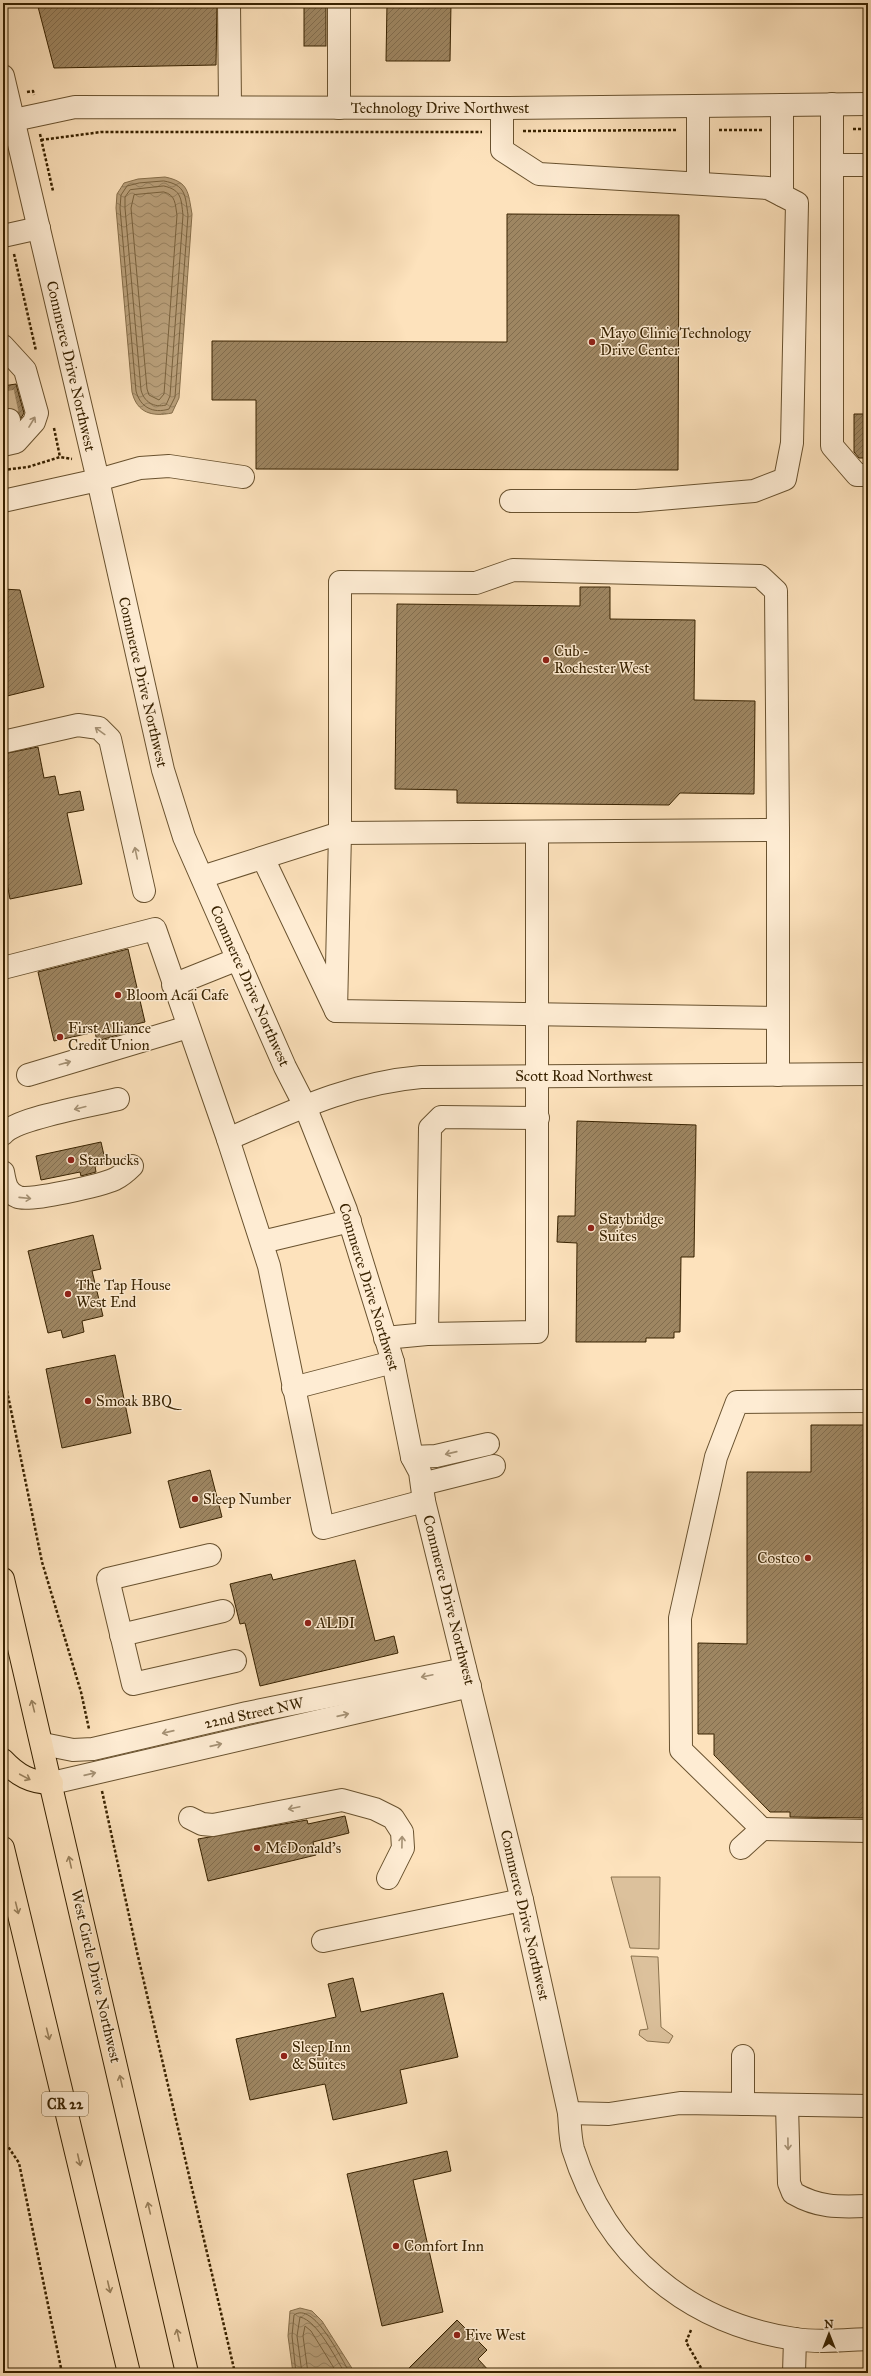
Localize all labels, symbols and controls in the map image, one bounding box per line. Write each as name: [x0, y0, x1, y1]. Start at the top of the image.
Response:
street label: Technology Drive Northwest: [351, 99, 530, 117]
street label: Commerce Drive Northwest: [43, 279, 100, 454]
place label: Mayo Clinic Technology Drive Center: [600, 324, 752, 359]
marker: Mayo Clinic Technology Drive Center: [587, 337, 597, 347]
one-way arrow: [28, 417, 37, 428]
street label: Commerce Drive Northwest: [115, 595, 172, 770]
place label: Cub - Rochester West: [554, 642, 650, 677]
marker: Cub - Rochester West: [541, 655, 551, 665]
one-way arrow: [95, 727, 106, 735]
one-way arrow: [131, 847, 139, 860]
street label: Commerce Drive Northwest: [206, 903, 294, 1070]
place label: Bloom Acai Cafe: [126, 986, 229, 1004]
marker: Bloom Acai Cafe: [113, 990, 123, 1000]
place label: First Alliance Credit Union: [68, 1019, 151, 1054]
marker: First Alliance Credit Union: [55, 1032, 65, 1042]
one-way arrow: [59, 1059, 72, 1067]
street label: Scott Road Northwest: [515, 1067, 653, 1085]
one-way arrow: [74, 1105, 87, 1112]
place label: Starbucks: [79, 1151, 139, 1169]
marker: Starbucks: [66, 1155, 76, 1165]
one-way arrow: [19, 1195, 32, 1202]
street label: Commerce Drive Northwest: [335, 1201, 403, 1374]
place label: Staybridge Suites: [599, 1210, 664, 1245]
marker: Staybridge Suites: [586, 1223, 596, 1233]
place label: The Tap House West End: [76, 1276, 171, 1311]
marker: The Tap House West End: [63, 1289, 73, 1299]
place label: Smoak BBQ: [96, 1392, 182, 1410]
marker: Smoak BBQ: [83, 1396, 93, 1406]
one-way arrow: [444, 1449, 457, 1457]
place label: Sleep Number: [203, 1490, 291, 1508]
marker: Sleep Number: [190, 1494, 200, 1504]
street label: Commerce Drive Northwest: [419, 1513, 479, 1687]
place label: Costco: [757, 1549, 800, 1567]
marker: Costco: [803, 1553, 813, 1563]
place label: ALDI: [315, 1614, 355, 1632]
marker: ALDI: [303, 1618, 313, 1628]
one-way arrow: [421, 1673, 434, 1681]
street label: 22nd Street NW: [203, 1694, 306, 1732]
one-way arrow: [29, 1700, 37, 1713]
one-way arrow: [336, 1710, 349, 1718]
one-way arrow: [162, 1728, 175, 1736]
one-way arrow: [210, 1740, 223, 1748]
one-way arrow: [83, 1770, 96, 1778]
one-way arrow: [19, 1774, 31, 1781]
one-way arrow: [288, 1805, 301, 1813]
street label: Commerce Drive Northwest: [497, 1828, 554, 2003]
one-way arrow: [398, 1836, 406, 1849]
place label: McDonald's: [265, 1839, 341, 1857]
marker: McDonald's: [252, 1843, 262, 1853]
one-way arrow: [66, 1856, 73, 1869]
street label: West Circle Drive Northwest: [67, 1888, 125, 2065]
one-way arrow: [14, 1901, 22, 1914]
one-way arrow: [45, 2027, 53, 2040]
place label: Sleep Inn & Suites: [292, 2038, 351, 2073]
marker: Sleep Inn & Suites: [279, 2051, 289, 2061]
one-way arrow: [116, 2075, 124, 2088]
road number: CR 22: [42, 2092, 88, 2116]
one-way arrow: [785, 2137, 792, 2150]
one-way arrow: [75, 2154, 83, 2167]
one-way arrow: [145, 2202, 153, 2215]
place label: Comfort Inn: [404, 2237, 484, 2255]
marker: Comfort Inn: [391, 2241, 401, 2251]
one-way arrow: [105, 2280, 113, 2293]
north arrow: [809, 2314, 849, 2354]
text: N: [824, 2318, 834, 2331]
place label: Five West: [465, 2326, 527, 2344]
one-way arrow: [174, 2329, 182, 2342]
marker: Five West: [452, 2330, 462, 2340]

